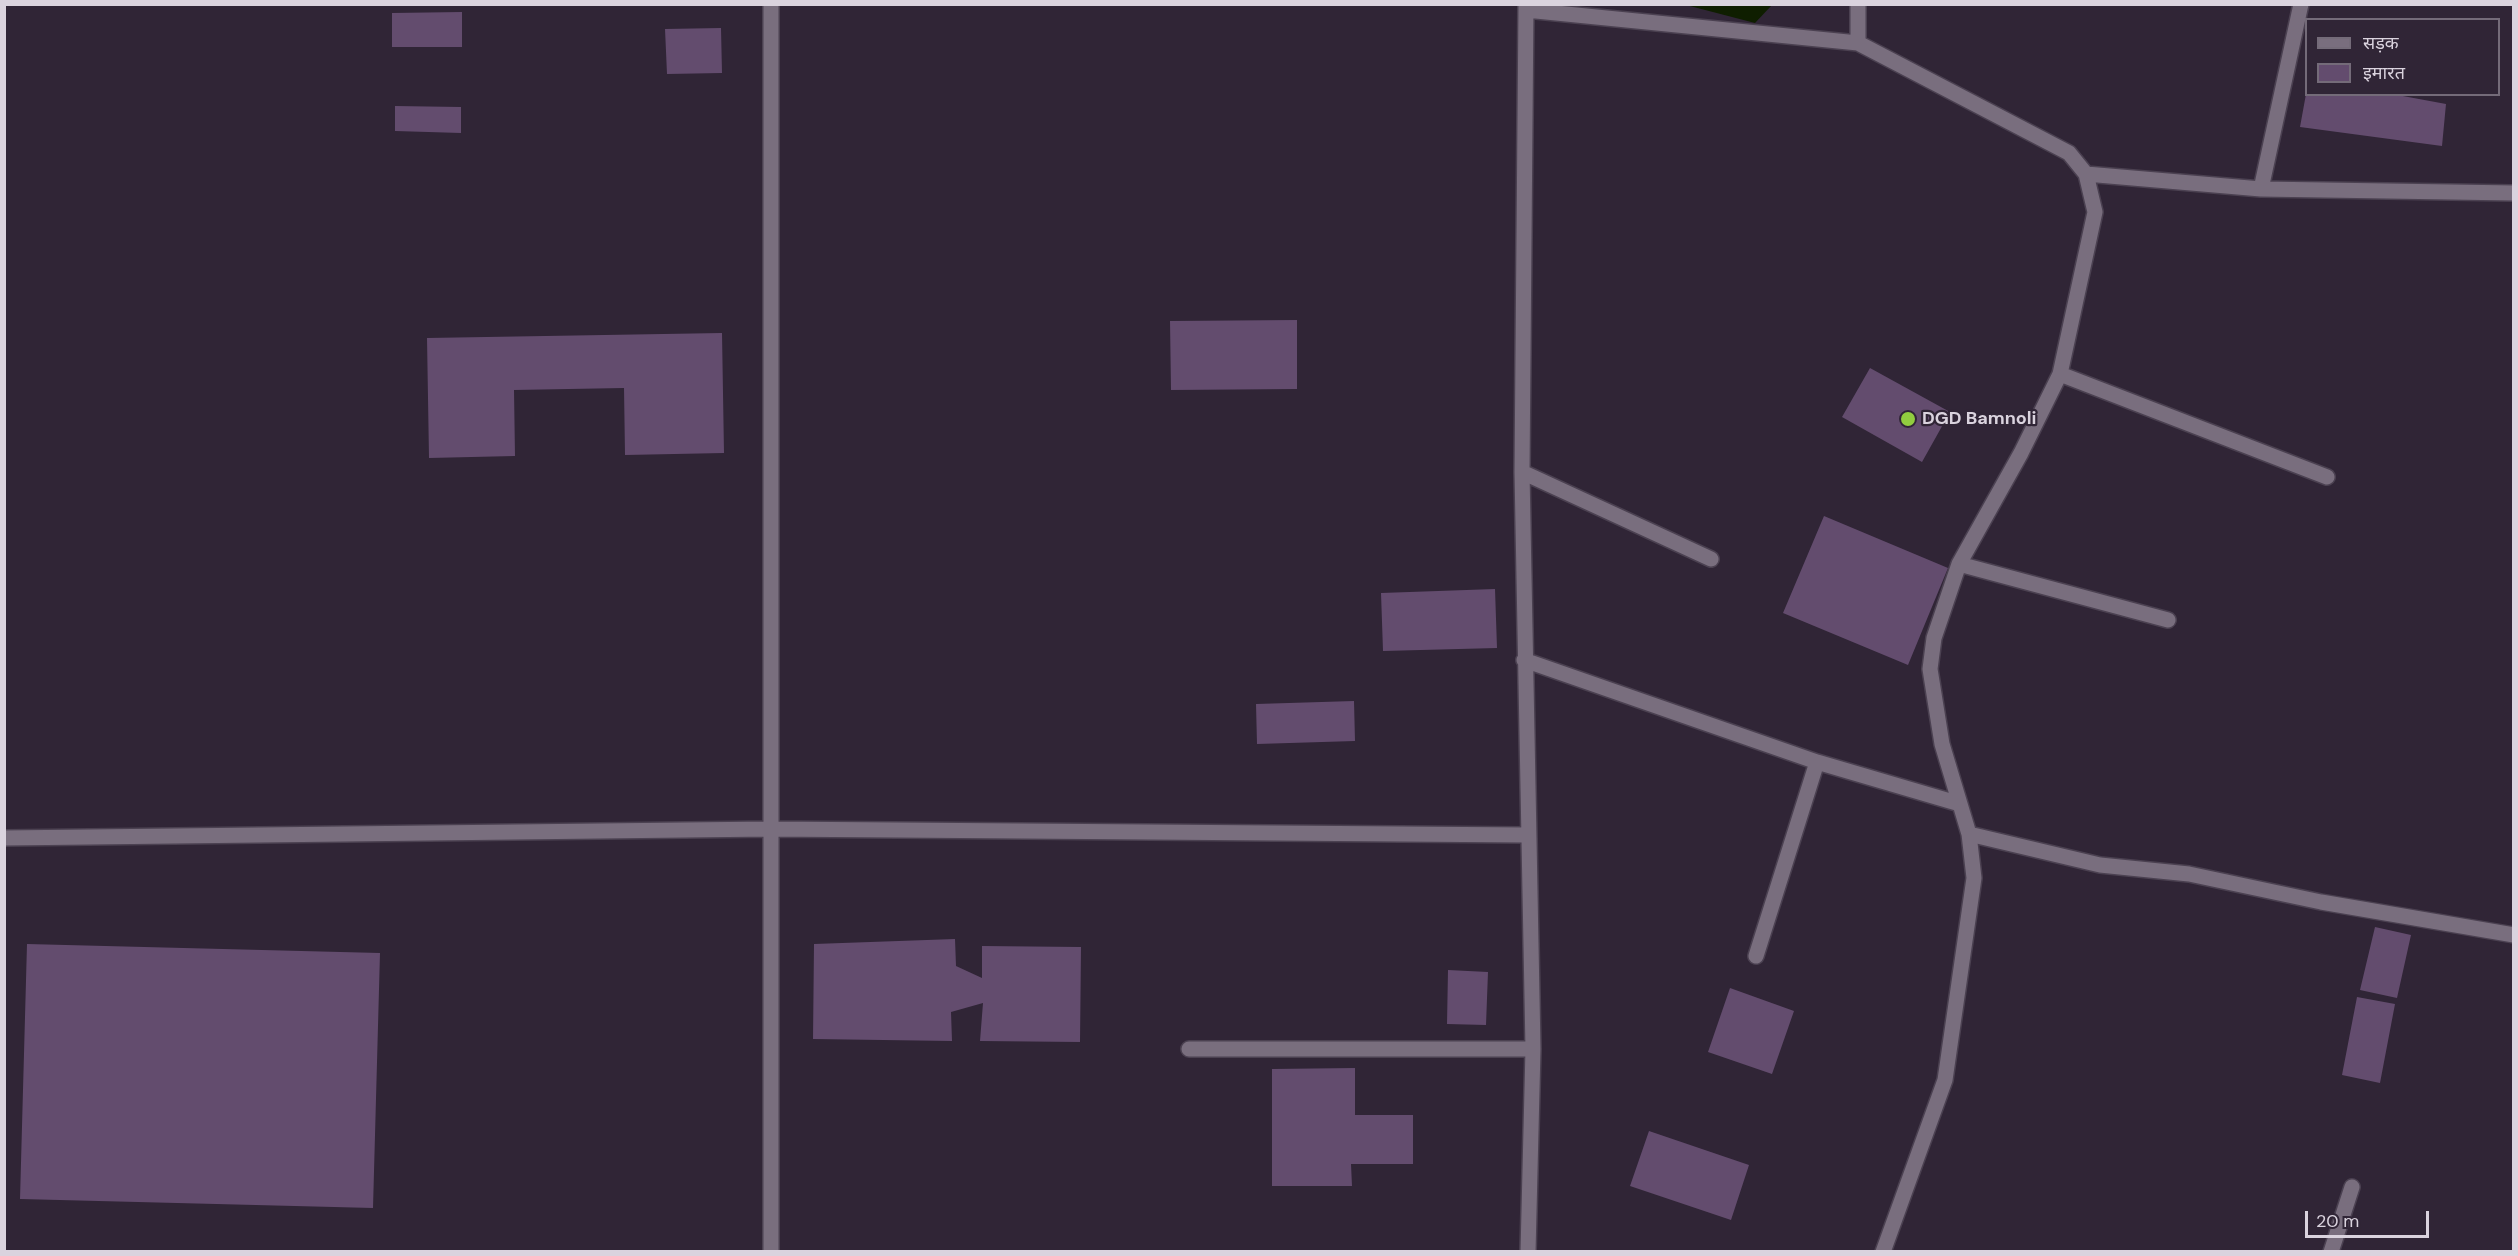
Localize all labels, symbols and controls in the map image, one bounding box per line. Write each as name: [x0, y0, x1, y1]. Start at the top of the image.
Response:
legend: [2305, 18, 2500, 96]
text: सड़क: [2363, 31, 2399, 55]
text: इमारत: [2363, 61, 2405, 85]
place label: DGD Bamnoli: [1922, 408, 2036, 430]
marker: DGD Bamnoli: [1899, 410, 1917, 428]
scale bar: [2308, 1199, 2432, 1237]
text: 20 m: [2316, 1209, 2359, 1233]

